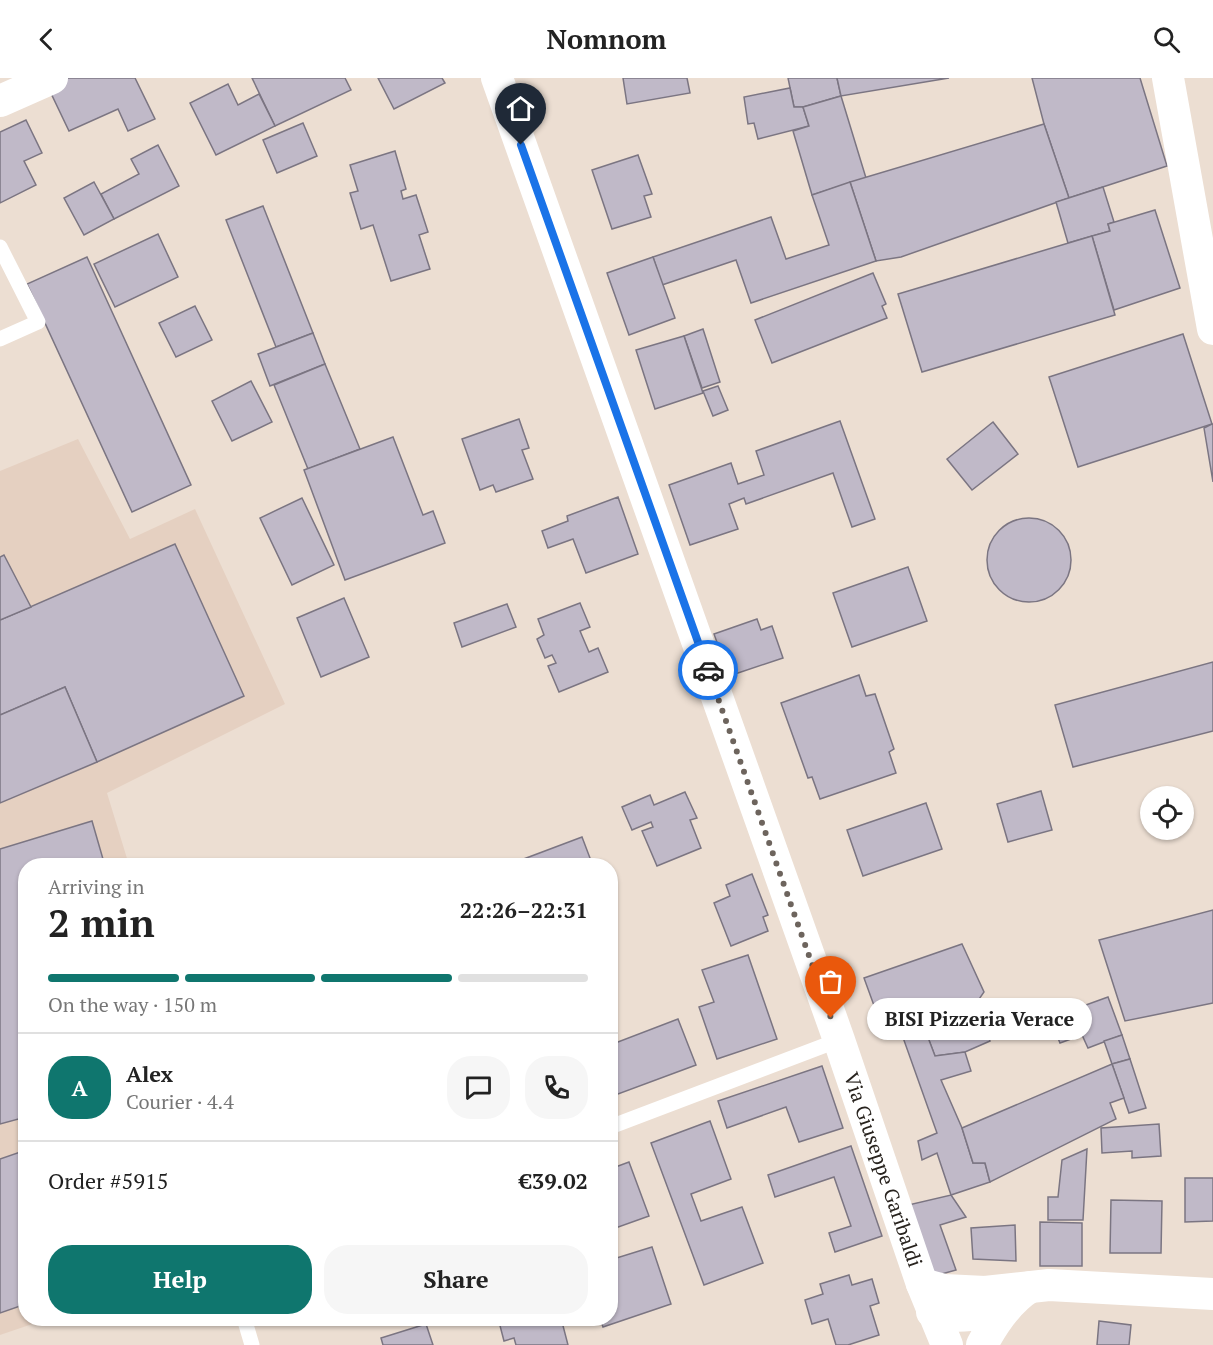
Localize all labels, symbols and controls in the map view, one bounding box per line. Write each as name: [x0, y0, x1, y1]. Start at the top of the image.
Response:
text: Nomnom: [547, 21, 666, 57]
icon: back: [30, 23, 63, 56]
icon: search: [1150, 23, 1183, 56]
pin: [495, 83, 546, 145]
icon: home: [504, 92, 537, 125]
courier: [678, 640, 738, 700]
icon: car: [692, 654, 725, 687]
map controls: [1140, 786, 1194, 840]
button: locate: [1140, 786, 1194, 840]
text: Arriving in: [48, 873, 144, 900]
text: 22:26–22:31: [460, 895, 588, 924]
text: 2 min: [48, 896, 155, 948]
pin: [805, 956, 856, 1018]
icon: bag: [814, 965, 847, 998]
text: On the way · 150 m: [48, 991, 217, 1018]
callout: BISI Pizzeria Verace: [867, 997, 1092, 1039]
text: BISI Pizzeria Verace: [885, 1005, 1074, 1032]
button: chat: [447, 1056, 510, 1119]
button: phone: [525, 1056, 588, 1119]
text: Alex: [126, 1059, 173, 1088]
street label: Via Giuseppe Garibaldi: [838, 1069, 929, 1271]
text: A: [71, 1073, 88, 1102]
text: Courier · 4.4: [126, 1088, 234, 1115]
text: Order #5915: [48, 1166, 168, 1195]
text: €39.02: [519, 1166, 588, 1195]
button: Help: [48, 1245, 312, 1314]
button: Share: [324, 1245, 588, 1314]

